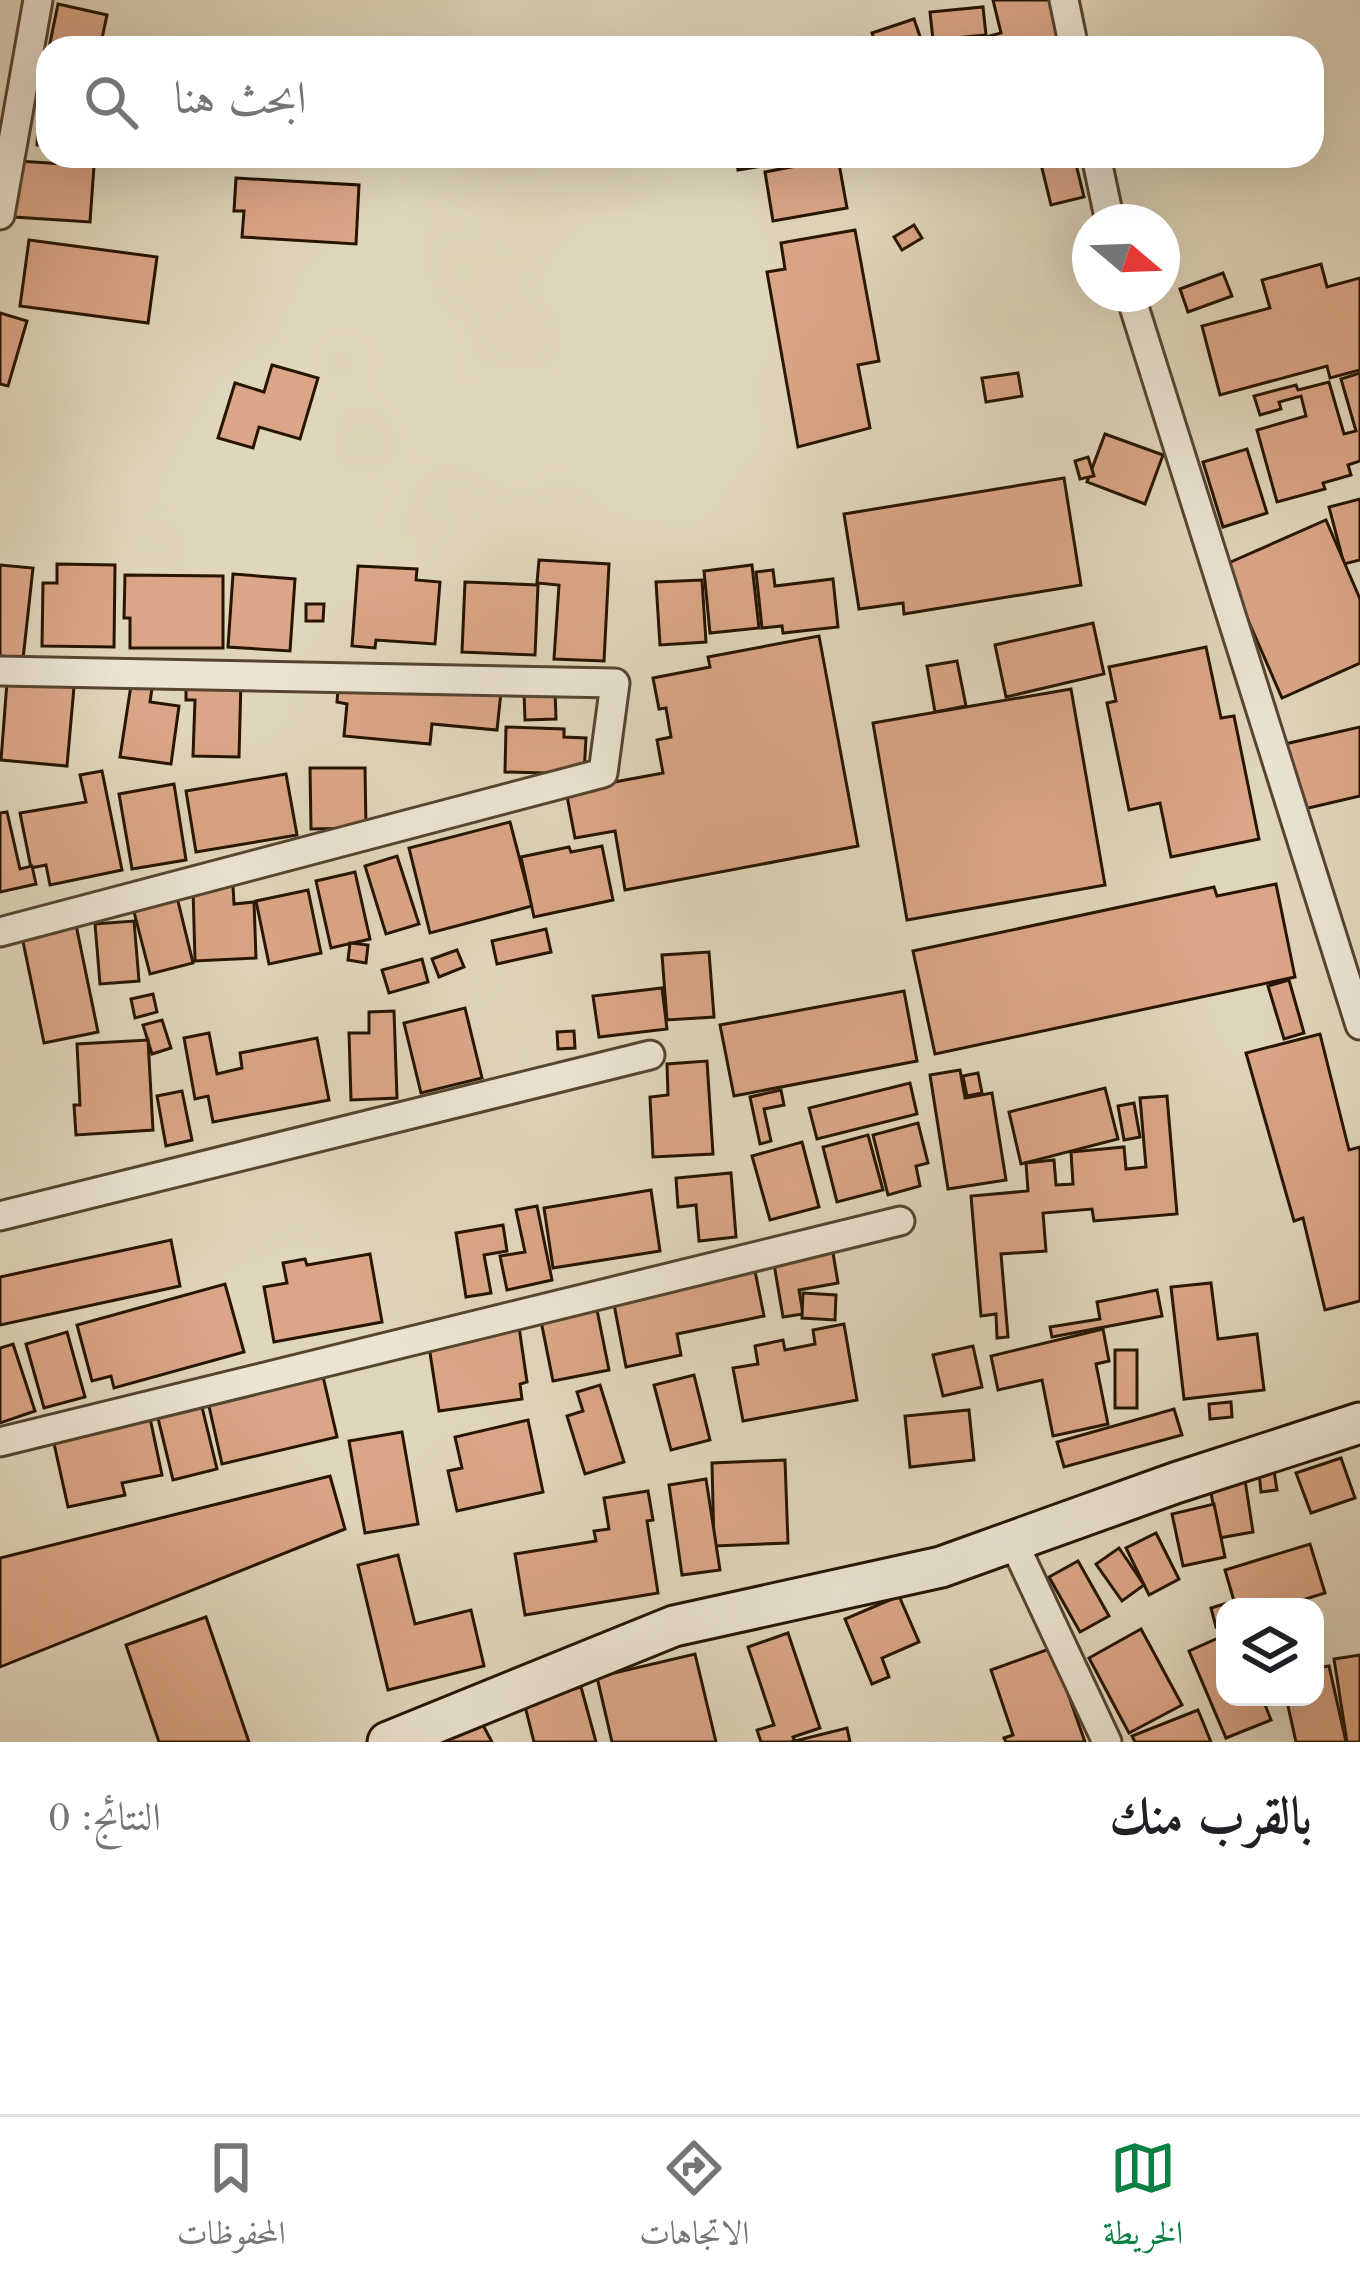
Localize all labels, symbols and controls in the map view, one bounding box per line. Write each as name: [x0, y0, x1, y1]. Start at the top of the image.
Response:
search box: [36, 36, 1324, 168]
icon: search: [78, 69, 144, 135]
text: ابحث هنا: [174, 79, 307, 124]
north arrow: [1072, 204, 1180, 312]
map controls: [1216, 1598, 1324, 1706]
button: layers: [1216, 1598, 1324, 1706]
text: بالقرب منك: [1109, 1794, 1312, 1845]
text: النتائج: 0: [48, 1800, 161, 1839]
tab: المحفوظات: [177, 2135, 286, 2265]
tab: الاتجاهات: [639, 2135, 749, 2265]
tab: الخريطة: [1103, 2135, 1183, 2265]

